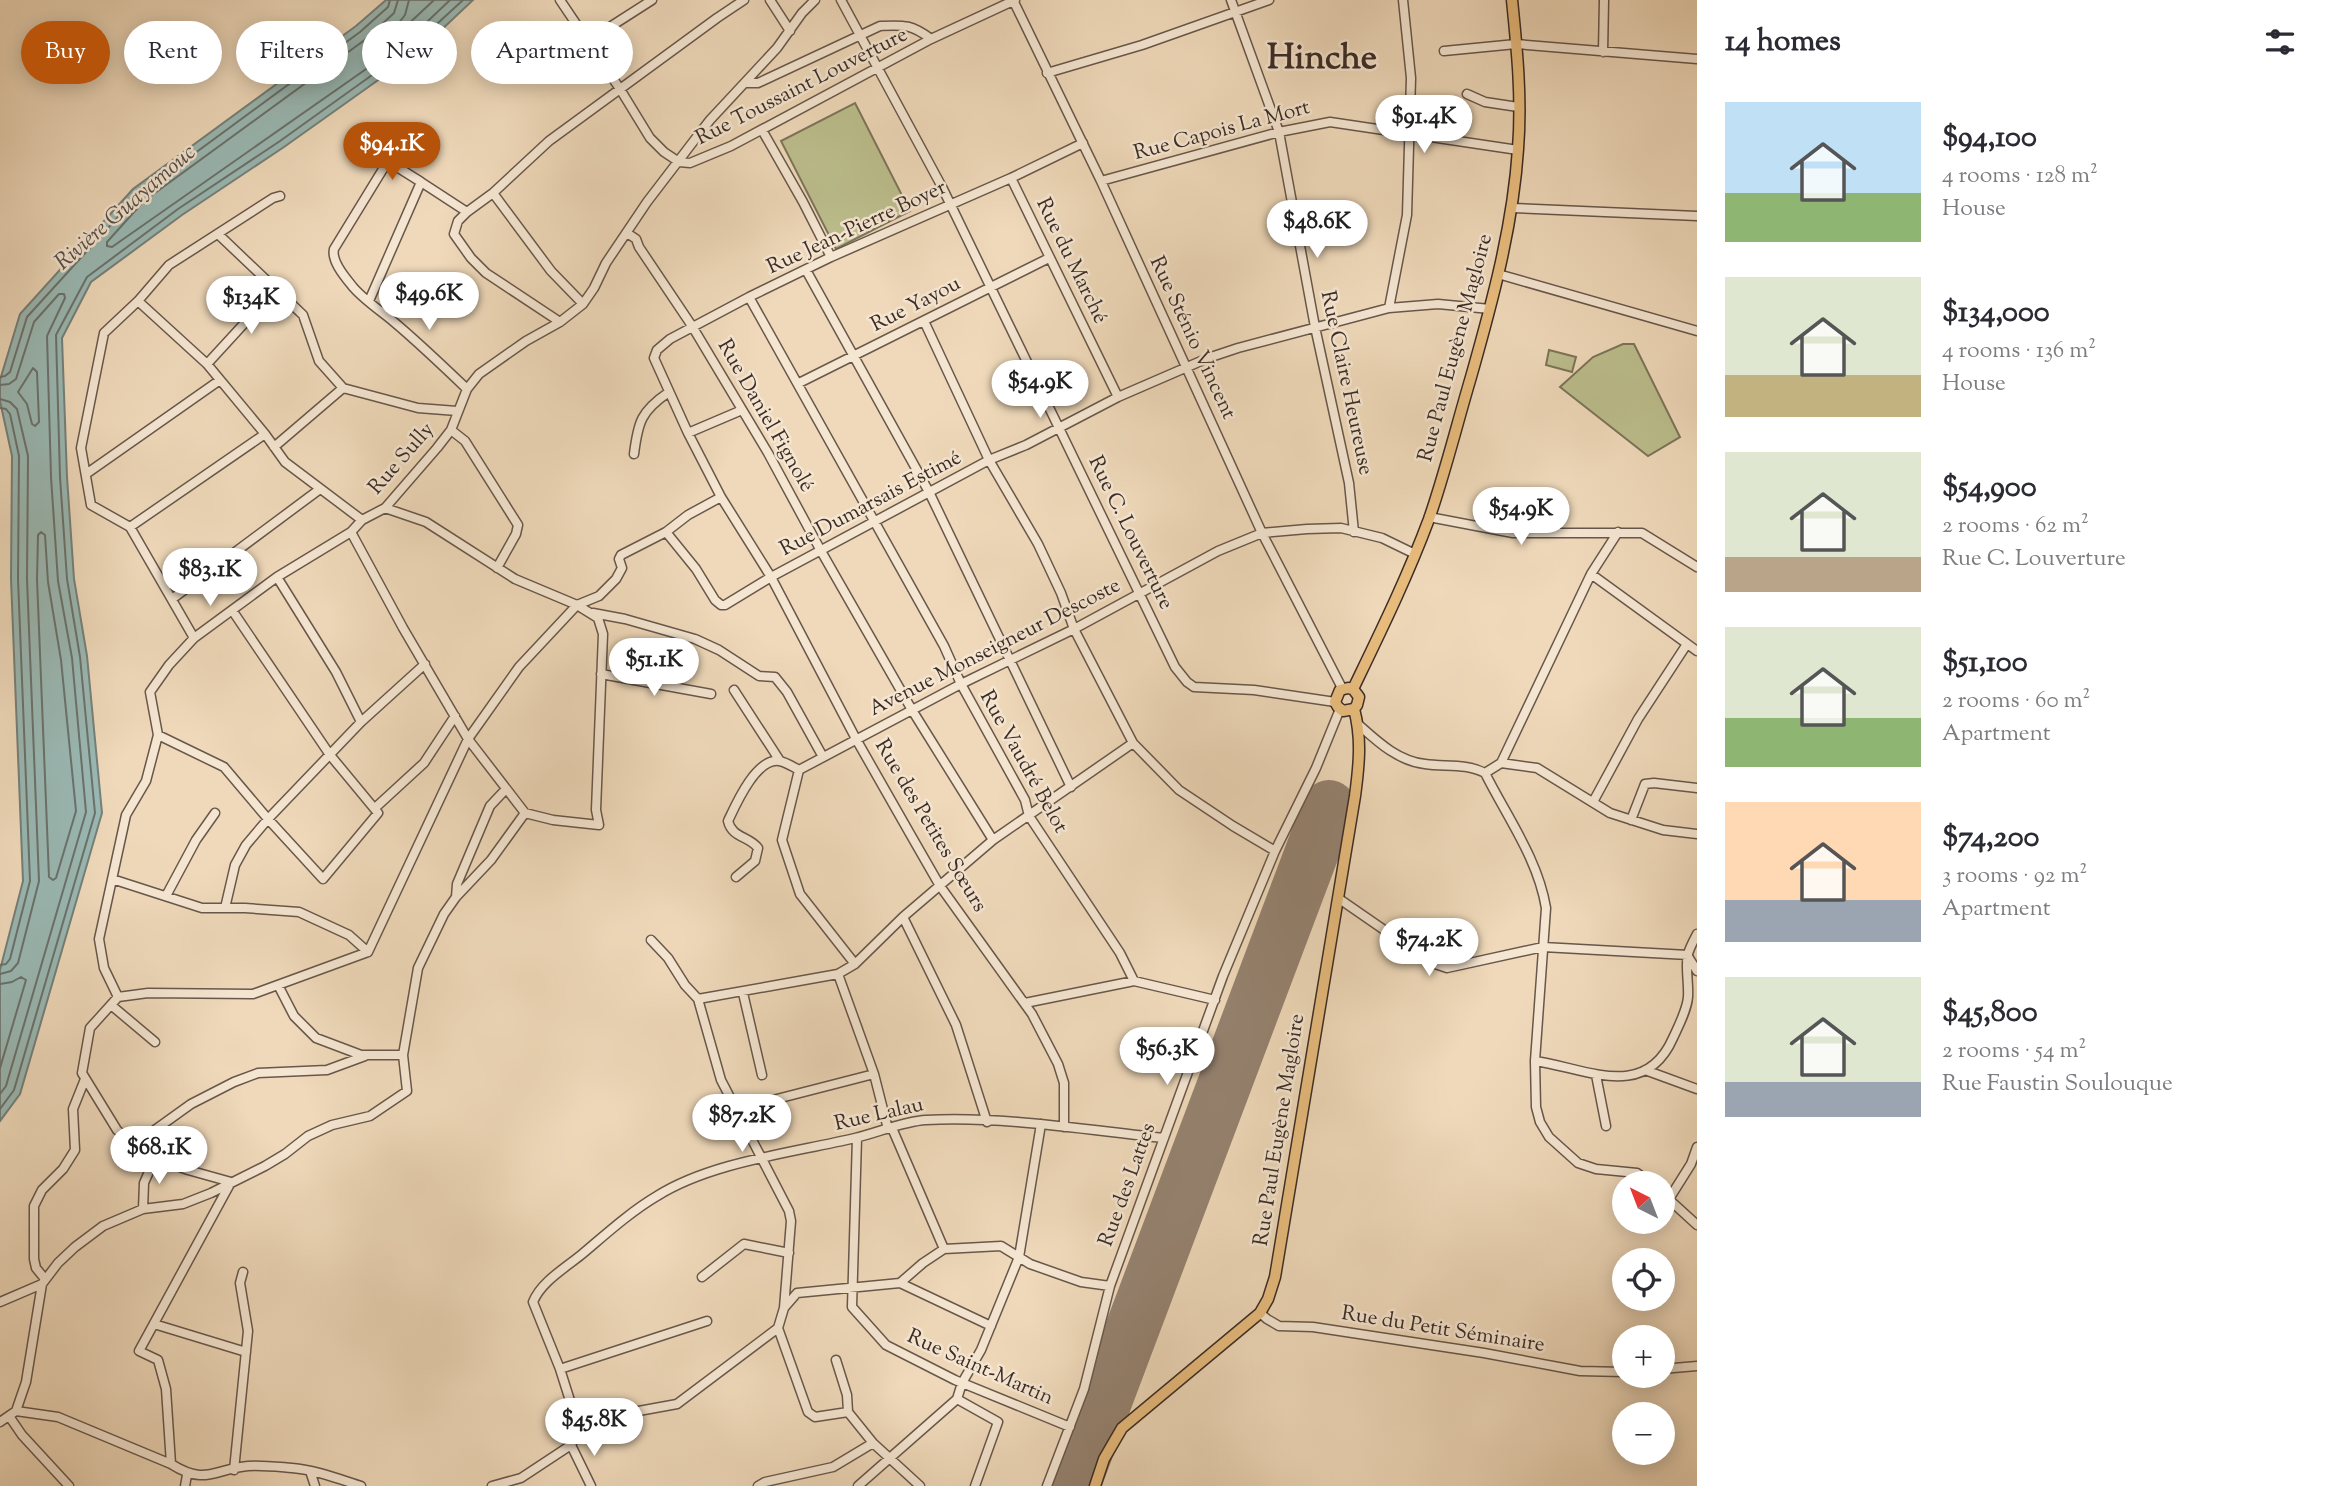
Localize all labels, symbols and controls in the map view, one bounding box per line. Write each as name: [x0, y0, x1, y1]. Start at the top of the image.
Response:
street label: Rue Toussaint Louverture: [691, 20, 913, 154]
chip: Buy: [21, 21, 110, 84]
chip: Rent: [124, 21, 222, 84]
chip: Filters: [236, 21, 348, 84]
chip: New: [362, 21, 457, 84]
chip: Apartment: [471, 21, 633, 84]
text: 14 homes: [1725, 21, 1841, 64]
icon: filters: [2261, 23, 2299, 61]
district label: Hinche: [1267, 34, 1377, 85]
street label: Rue Capois La Mort: [1131, 93, 1313, 169]
pin: $91.4K: [1367, 96, 1481, 155]
text: $91.4K: [1391, 101, 1457, 134]
text: $94,100: [1942, 117, 2037, 160]
pin: $94.1K: [335, 122, 449, 182]
text: $94.1K: [359, 128, 425, 161]
icon: home: [1781, 130, 1865, 214]
water label: Rivière Guayamouc: [48, 137, 204, 279]
text: 4 rooms · 128 m²: [1942, 160, 2098, 193]
street label: Rue Jean-Pierre Boyer: [762, 173, 952, 283]
street label: Rue du Marché: [1028, 193, 1114, 329]
text: House: [1942, 193, 2006, 226]
pin: $48.6K: [1260, 201, 1374, 260]
text: $48.6K: [1283, 206, 1351, 239]
street label: Rue Paul Eugène Magloire: [1411, 231, 1501, 465]
street label: Rue Sténio Vincent: [1141, 251, 1243, 425]
street label: Rue Yayou: [866, 270, 966, 340]
pin: $49.6K: [372, 272, 486, 332]
pin: $134K: [202, 276, 300, 336]
text: $49.6K: [395, 278, 463, 311]
text: $134K: [222, 282, 280, 315]
street label: Rue Claire Heureuse: [1312, 288, 1380, 478]
text: $134,000: [1942, 292, 2050, 335]
icon: home: [1781, 305, 1865, 389]
street label: Rue Daniel Fignolé: [709, 334, 821, 498]
text: 4 rooms · 136 m²: [1942, 335, 2096, 368]
pin: $54.9K: [983, 360, 1097, 420]
text: $54.9K: [1008, 366, 1072, 399]
text: House: [1942, 368, 2006, 401]
street label: Rue Sully: [362, 416, 442, 502]
street label: Rue Dumarsais Estimé: [775, 443, 967, 565]
street label: Rue C. Louverture: [1080, 451, 1180, 615]
text: $54,900: [1942, 467, 2037, 510]
icon: home: [1781, 480, 1865, 564]
pin: $54.9K: [1464, 488, 1578, 547]
text: $54.9K: [1489, 493, 1553, 526]
text: 2 rooms · 62 m²: [1942, 510, 2089, 543]
text: Rue C. Louverture: [1942, 543, 2126, 576]
pin: $83.1K: [153, 548, 267, 608]
text: $83.1K: [178, 554, 242, 587]
street label: Avenue Monseigneur Descoste: [864, 571, 1126, 725]
pin: $51.1K: [597, 638, 711, 698]
text: $51,100: [1942, 642, 2028, 685]
text: $51.1K: [625, 644, 683, 677]
icon: home: [1781, 655, 1865, 739]
street label: Rue Vaudré Belot: [971, 685, 1075, 839]
text: 2 rooms · 60 m²: [1942, 685, 2090, 718]
text: Apartment: [1942, 718, 2051, 751]
street label: Rue des Petites Sœurs: [866, 734, 994, 918]
text: $74,200: [1942, 817, 2039, 860]
icon: home: [1781, 830, 1865, 914]
text: 3 rooms · 92 m²: [1942, 860, 2087, 893]
text: Apartment: [1942, 893, 2051, 926]
pin: $74.2K: [1372, 918, 1486, 978]
text: $74.2K: [1395, 924, 1463, 957]
text: $45,800: [1942, 992, 2038, 1035]
icon: home: [1781, 1005, 1865, 1089]
street label: Rue Paul Eugène Magloire: [1247, 1012, 1313, 1248]
pin: $56.3K: [1110, 1028, 1224, 1087]
text: $56.3K: [1136, 1033, 1198, 1066]
text: 2 rooms · 54 m²: [1942, 1035, 2086, 1068]
text: Rue Faustin Soulouque: [1942, 1068, 2173, 1101]
street label: Rue Lalau: [832, 1090, 926, 1140]
pin: $87.2K: [685, 1094, 799, 1154]
text: $87.2K: [708, 1100, 776, 1133]
street label: Rue des Lattes: [1092, 1119, 1164, 1251]
pin: $68.1K: [102, 1126, 216, 1186]
text: $68.1K: [126, 1132, 192, 1165]
north arrow: [1612, 1171, 1675, 1234]
map controls: [1612, 1171, 1675, 1465]
button: locate: [1612, 1248, 1675, 1311]
street label: Rue du Petit Séminaire: [1339, 1299, 1547, 1361]
street label: Rue Saint-Martin: [902, 1322, 1058, 1414]
button: +: [1612, 1325, 1675, 1388]
pin: $45.8K: [537, 1398, 651, 1458]
button: −: [1612, 1402, 1675, 1465]
text: $45.8K: [561, 1404, 627, 1437]

